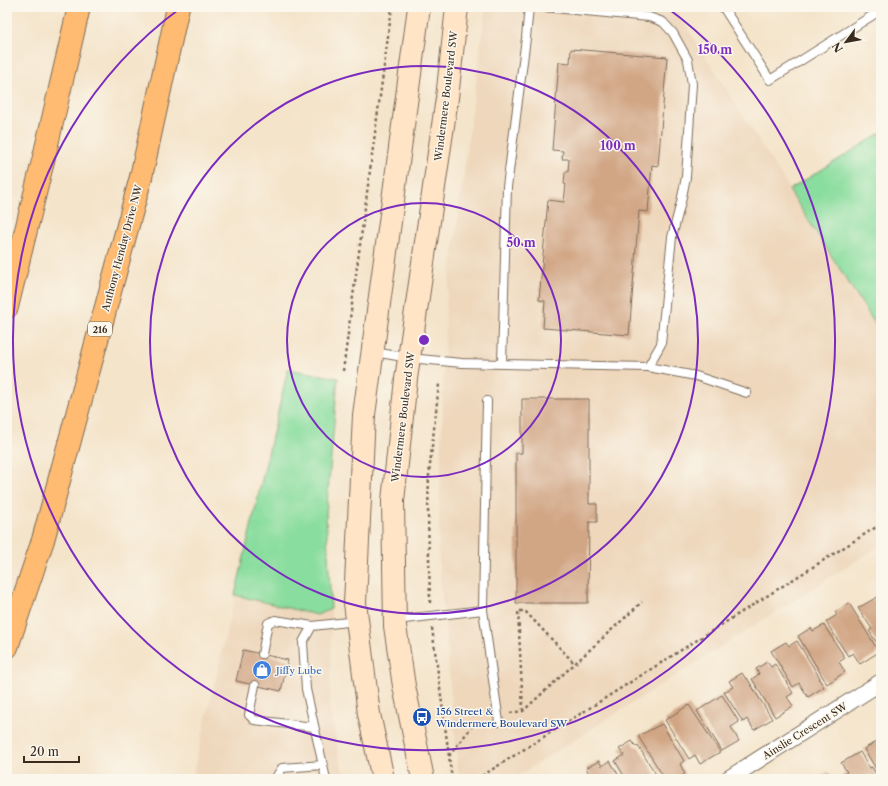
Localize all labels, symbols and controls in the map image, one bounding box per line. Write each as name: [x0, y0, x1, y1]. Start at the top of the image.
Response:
north arrow: [826, 22, 866, 62]
street label: Windermere Boulevard SW: [431, 29, 461, 163]
text: N: [829, 39, 846, 55]
text: 150 m: [698, 42, 732, 57]
text: 100 m: [600, 138, 636, 153]
street label: Anthony Henday Drive NW: [99, 182, 145, 314]
text: 50 m: [506, 235, 536, 250]
road number: 216: [88, 322, 112, 336]
centre of rings: [417, 333, 431, 347]
street label: Windermere Boulevard SW: [388, 350, 418, 484]
shop icon: Jiffy Lube: [251, 659, 273, 681]
place label: Jiffy Lube: [274, 664, 322, 677]
street label: Ainslie Crescent SW: [759, 699, 851, 763]
place label: 156 Street & Windermere Boulevard SW: [435, 705, 568, 730]
bus stop icon: 156 Street & Windermere Boulevard SW: [411, 706, 433, 728]
scale bar: [24, 738, 79, 764]
text: 20 m: [30, 744, 59, 759]

